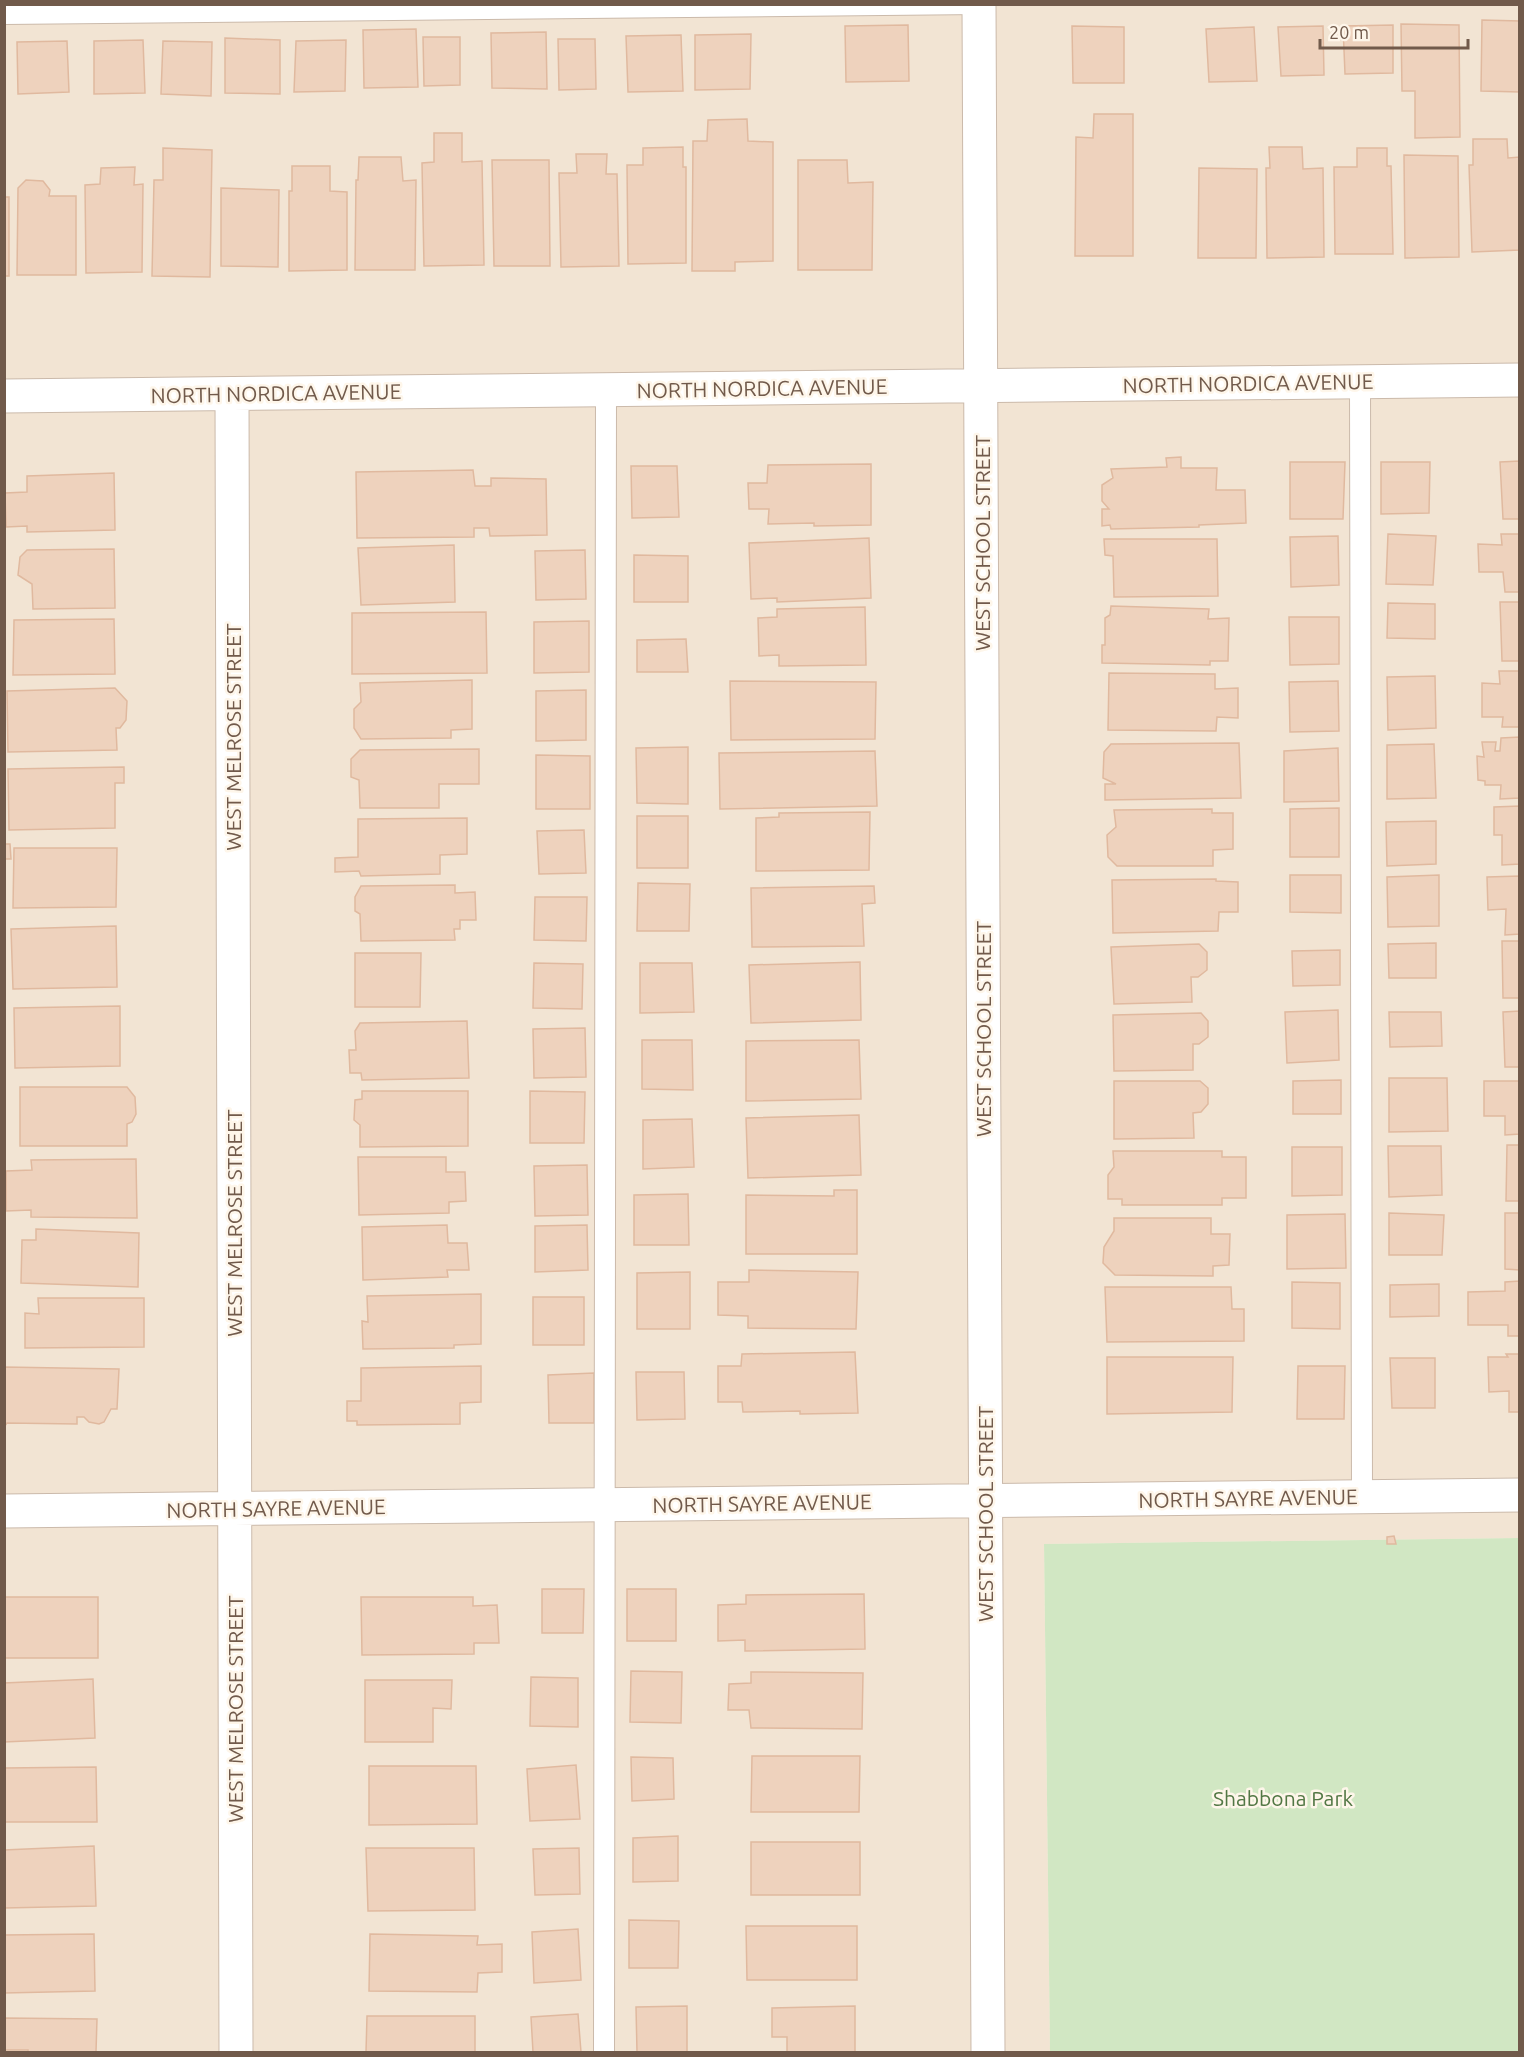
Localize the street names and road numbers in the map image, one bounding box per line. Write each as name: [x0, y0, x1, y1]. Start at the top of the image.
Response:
street label: NORTH NORDICA AVENUE: [1122, 369, 1374, 397]
street label: NORTH NORDICA AVENUE: [636, 374, 888, 402]
street label: NORTH NORDICA AVENUE: [150, 379, 402, 407]
street label: WEST SCHOOL STREET: [970, 435, 994, 651]
street label: WEST MELROSE STREET: [221, 623, 245, 851]
street label: WEST SCHOOL STREET: [971, 921, 995, 1137]
street label: WEST MELROSE STREET: [222, 1109, 246, 1337]
street label: WEST SCHOOL STREET: [973, 1406, 997, 1622]
street label: NORTH SAYRE AVENUE: [1138, 1484, 1358, 1512]
street label: NORTH SAYRE AVENUE: [652, 1489, 872, 1517]
street label: NORTH SAYRE AVENUE: [166, 1494, 386, 1522]
street label: WEST MELROSE STREET: [223, 1595, 247, 1823]

